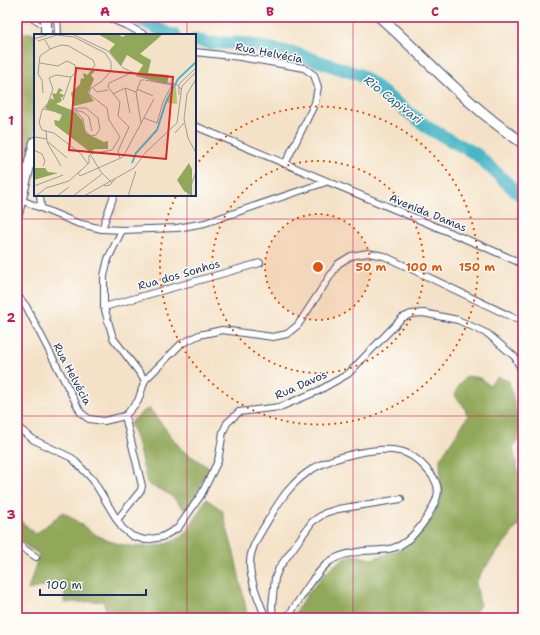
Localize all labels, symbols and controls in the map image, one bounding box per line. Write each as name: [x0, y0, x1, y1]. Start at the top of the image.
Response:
text: A: [100, 3, 110, 20]
text: B: [266, 3, 274, 20]
text: C: [431, 3, 439, 20]
inset map: [34, 34, 196, 196]
street label: Rua Helvécia: [234, 39, 304, 67]
water label: Rio Capivari: [361, 72, 426, 128]
text: 1: [8, 112, 14, 129]
street label: Avenida Damas: [387, 191, 469, 235]
street label: Rua dos Sonhos: [136, 256, 222, 294]
text: 50 m: [356, 259, 387, 275]
text: 100 m: [406, 259, 443, 275]
text: 150 m: [459, 259, 495, 275]
centre of rings: [311, 260, 325, 274]
text: 2: [6, 309, 16, 326]
street label: Rua Helvécia: [49, 340, 95, 408]
street label: Rua Davos: [273, 367, 329, 403]
text: 3: [6, 506, 16, 523]
scale bar: [40, 571, 146, 597]
text: 100 m: [46, 577, 82, 593]

